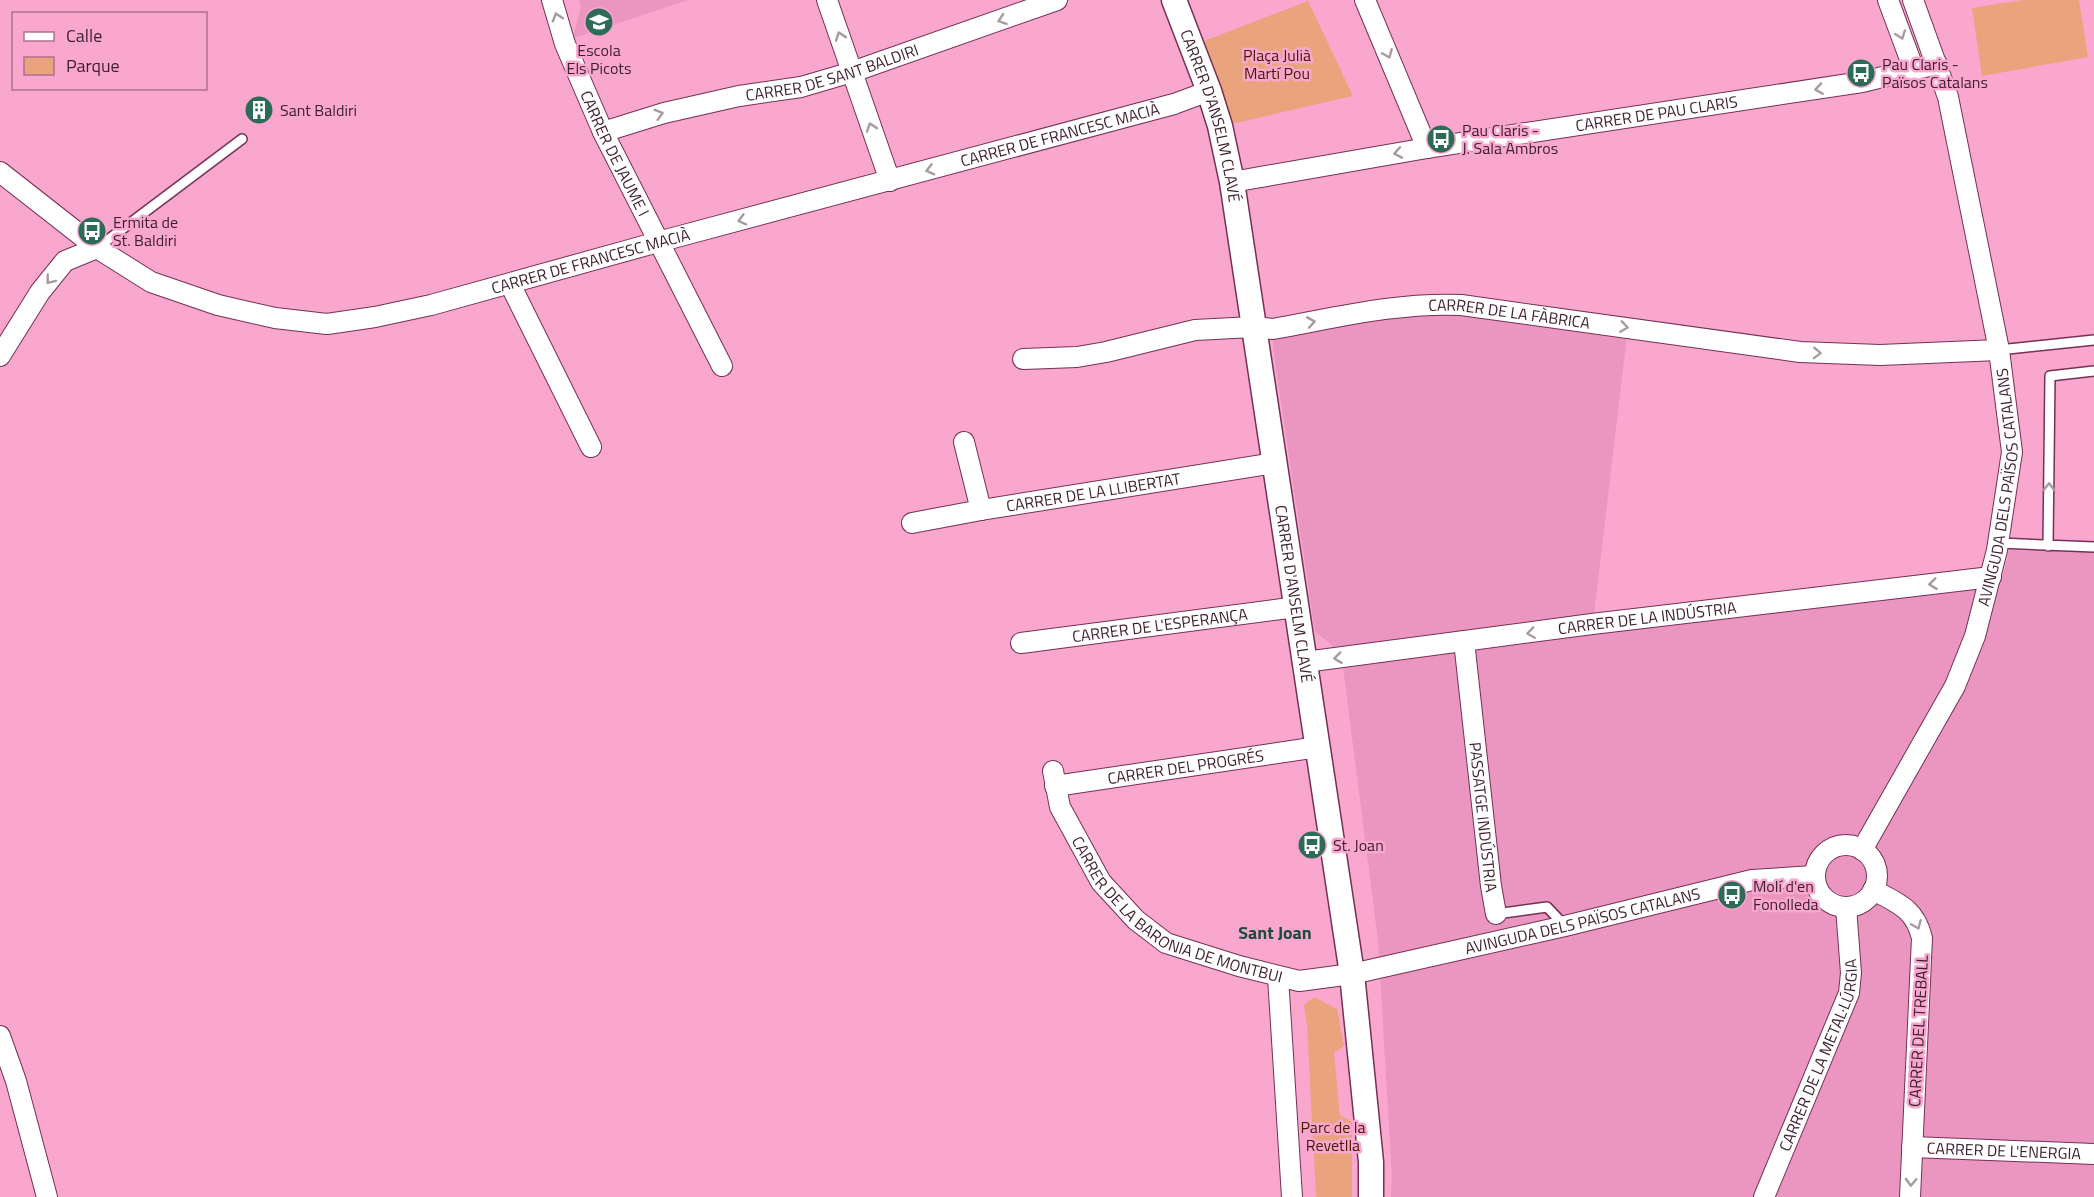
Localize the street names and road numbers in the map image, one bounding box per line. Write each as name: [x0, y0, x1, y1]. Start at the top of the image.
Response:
street label: CARRER D'ANSELM CLAVÉ: [1174, 26, 1247, 204]
street label: CARRER DE SANT BALDIRI: [744, 38, 922, 107]
street label: CARRER DE JAUME I: [574, 87, 656, 220]
street label: CARRER DE PAU CLARIS: [1574, 89, 1739, 137]
street label: CARRER DE FRANCESC MACIÀ: [958, 96, 1162, 173]
street label: CARRER DE FRANCESC MACIÀ: [489, 222, 693, 300]
street label: CARRER DE LA FÀBRICA: [1428, 292, 1592, 335]
street label: AVINGUDA DELS PAÏSOS CATALANS: [1971, 367, 2024, 609]
street label: CARRER DE LA LLIBERTAT: [1004, 466, 1183, 518]
street label: CARRER D'ANSELM CLAVÉ: [1269, 503, 1320, 684]
street label: CARRER DE LA INDÚSTRIA: [1556, 595, 1738, 640]
street label: CARRER DE L'ESPERANÇA: [1071, 602, 1249, 648]
street label: PASSATGE INDÚSTRIA: [1463, 741, 1504, 894]
street label: CARRER DEL PROGRÉS: [1106, 743, 1265, 790]
street label: CARRER DE LA BARONIA DE MONTBUI: [1066, 832, 1285, 988]
street label: AVINGUDA DELS PAÏSOS CATALANS: [1463, 881, 1703, 960]
street label: CARRER DEL TREBALL: [1902, 954, 1934, 1108]
street label: CARRER DE LA METAL·LÚRGIA: [1772, 958, 1863, 1155]
street label: CARRER DE L'ENERGIA: [1926, 1136, 2082, 1166]

